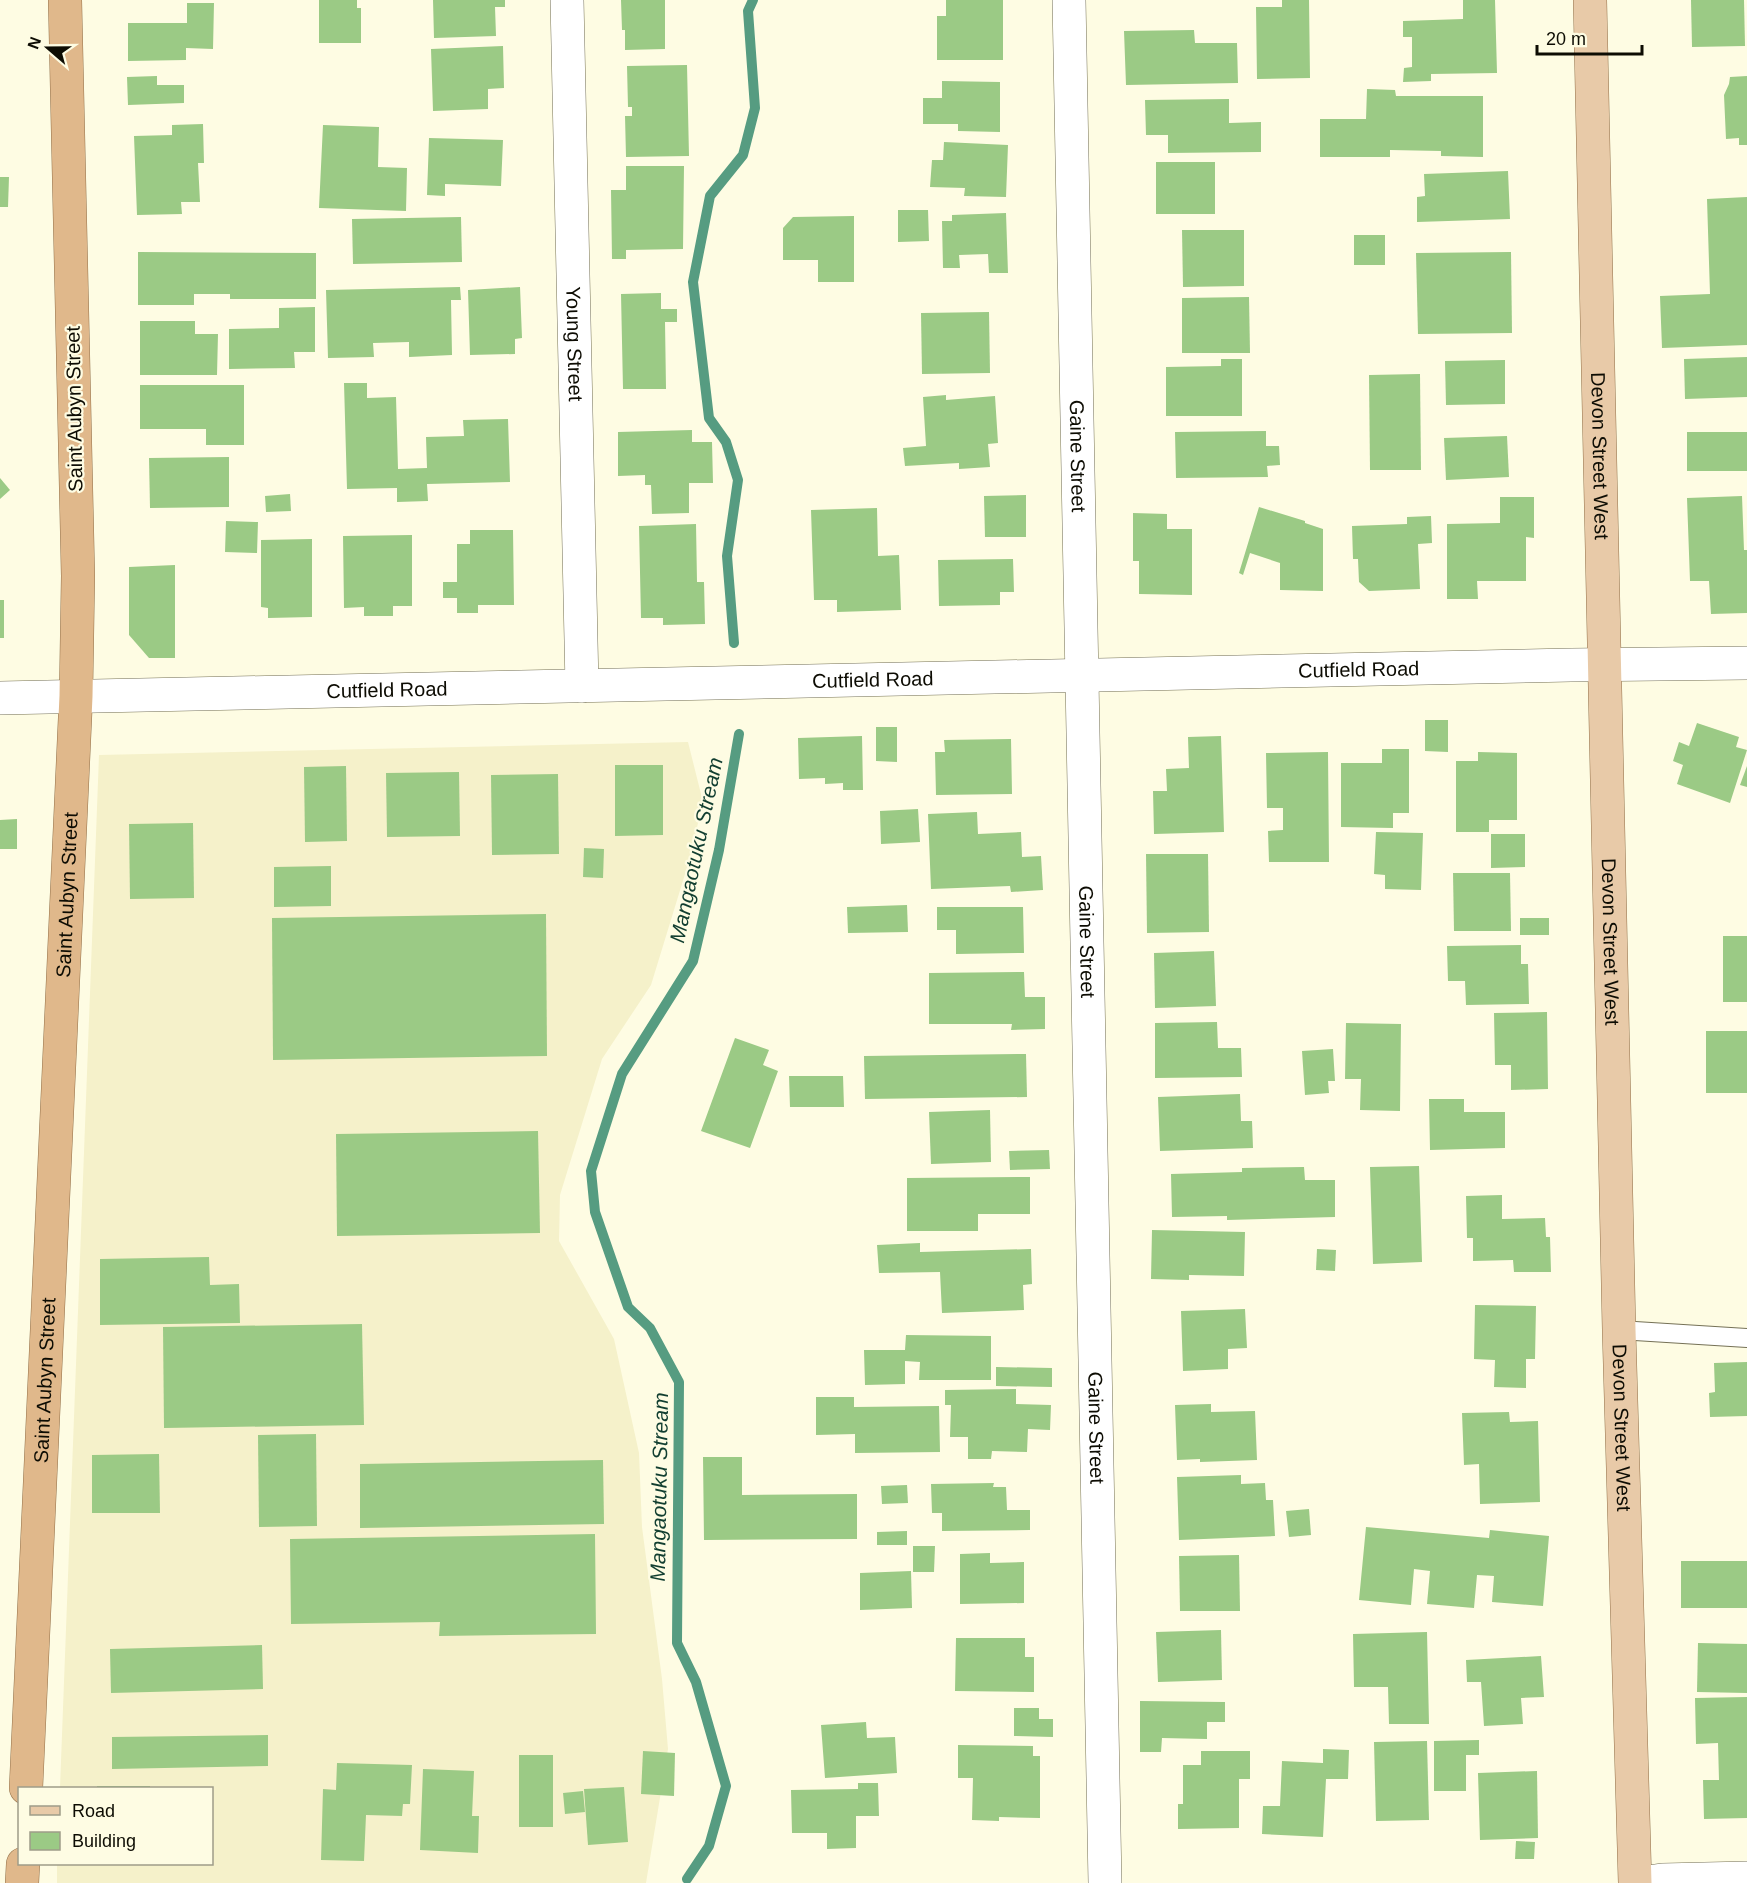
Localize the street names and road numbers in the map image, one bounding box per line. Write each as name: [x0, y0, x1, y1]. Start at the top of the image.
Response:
street label: Young Street: [562, 286, 587, 402]
street label: Saint Aubyn Street: [62, 326, 86, 492]
street label: Devon Street West: [1587, 372, 1613, 540]
street label: Gaine Street: [1066, 400, 1090, 513]
street label: Cutfield Road: [1298, 657, 1420, 682]
street label: Cutfield Road: [812, 667, 934, 692]
street label: Cutfield Road: [326, 678, 448, 702]
street label: Saint Aubyn Street: [52, 811, 82, 978]
street label: Devon Street West: [1598, 858, 1623, 1026]
street label: Gaine Street: [1075, 885, 1099, 999]
street label: Saint Aubyn Street: [30, 1297, 59, 1464]
street label: Devon Street West: [1608, 1344, 1635, 1512]
street label: Gaine Street: [1084, 1371, 1108, 1485]

